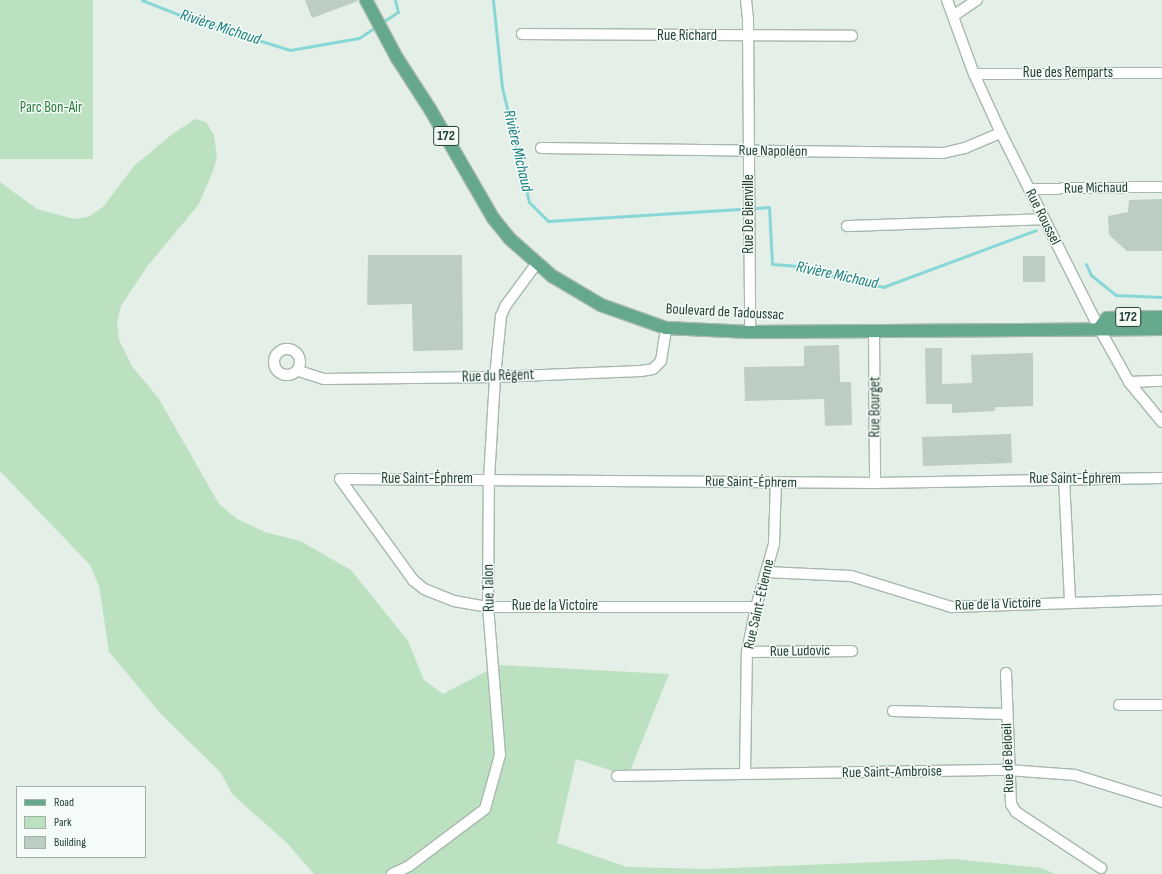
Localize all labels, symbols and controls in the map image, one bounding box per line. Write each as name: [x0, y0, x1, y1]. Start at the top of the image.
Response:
water label: Rivière Michaud: [177, 6, 263, 50]
street label: Rue Richard: [657, 27, 717, 45]
street label: Rue des Remparts: [1023, 64, 1113, 82]
park label: Parc Bon-Air: [20, 99, 82, 117]
water label: Rivière Michaud: [498, 108, 536, 194]
road number: 172: [433, 124, 459, 148]
street label: Rue Napoléon: [738, 141, 808, 161]
street label: Rue De Bienville: [740, 174, 758, 254]
street label: Rue Michaud: [1064, 178, 1128, 198]
street label: Rue Roussel: [1021, 186, 1065, 248]
water label: Rivière Michaud: [794, 258, 880, 294]
street label: Boulevard de Tadoussac: [665, 300, 785, 324]
road number: 172: [1115, 305, 1141, 329]
street label: Rue du Régent: [462, 366, 534, 386]
street label: Rue Bourget: [866, 376, 884, 438]
street label: Rue Saint-Éphrem: [381, 470, 473, 488]
street label: Rue Saint-Éphrem: [1029, 470, 1121, 488]
street label: Rue Saint-Éphrem: [705, 472, 797, 492]
street label: Rue Saint-Étienne: [740, 557, 778, 651]
street label: Rue Talon: [480, 564, 498, 612]
street label: Rue de la Victoire: [955, 594, 1041, 614]
street label: Rue de la Victoire: [512, 597, 598, 615]
street label: Rue Ludovic: [770, 641, 830, 661]
street label: Rue de Beloeil: [998, 723, 1018, 793]
street label: Rue Saint-Ambroise: [842, 762, 942, 782]
legend: [16, 786, 146, 858]
text: Road: [54, 795, 74, 810]
text: Park: [54, 815, 72, 830]
text: Building: [54, 835, 86, 850]

